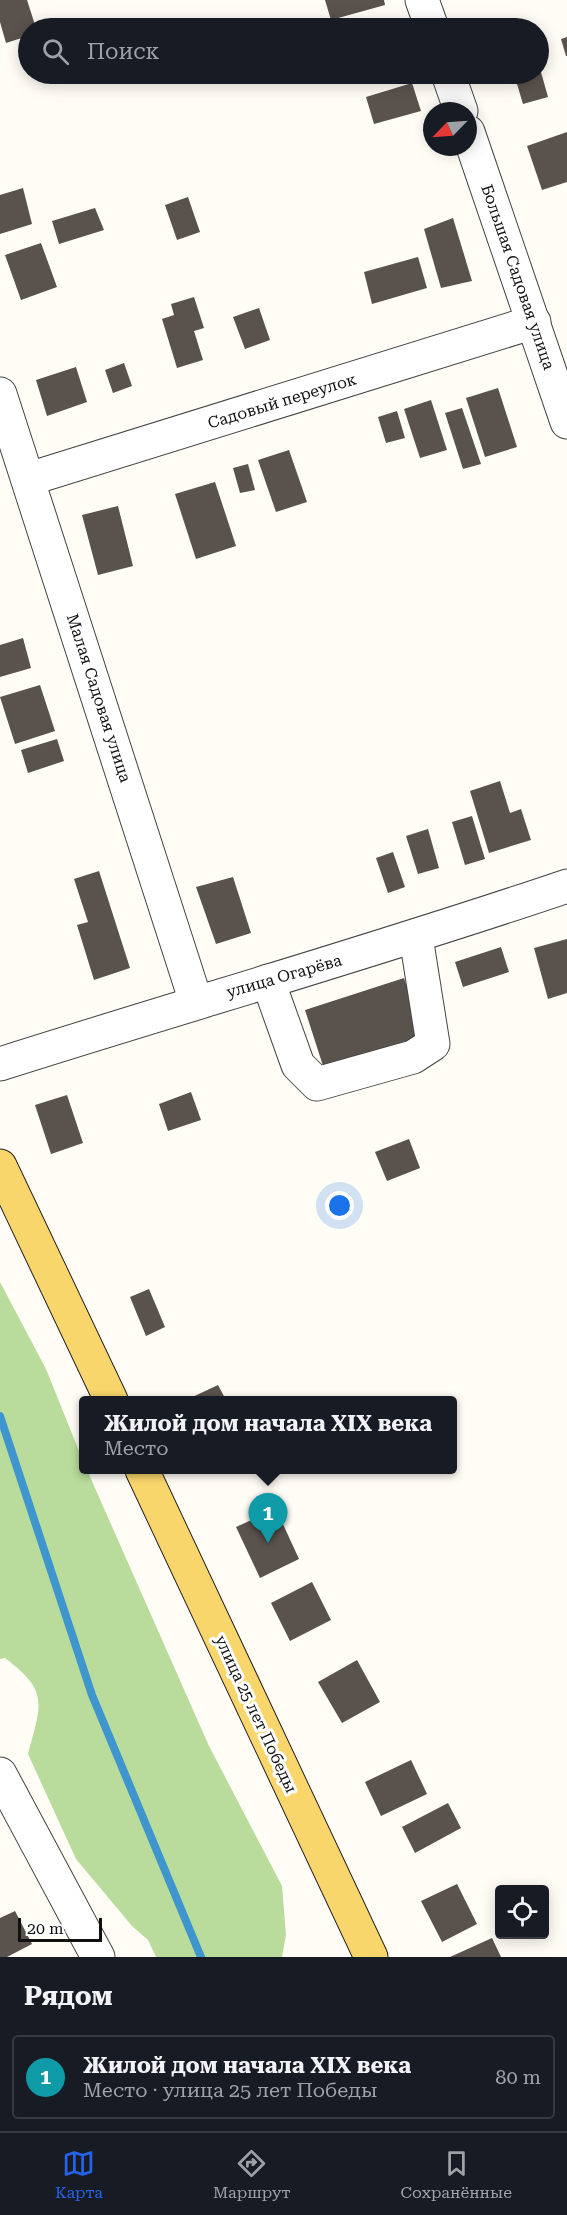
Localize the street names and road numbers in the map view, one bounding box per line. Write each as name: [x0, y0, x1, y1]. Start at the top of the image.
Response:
street label: Большая Садовая улица: [477, 182, 559, 373]
street label: Садовый переулок: [205, 369, 359, 433]
street label: Малая Садовая улица: [63, 611, 135, 785]
street label: улица Огарёва: [224, 950, 344, 1002]
street label: улица 25 лет Победы: [211, 1632, 301, 1796]

